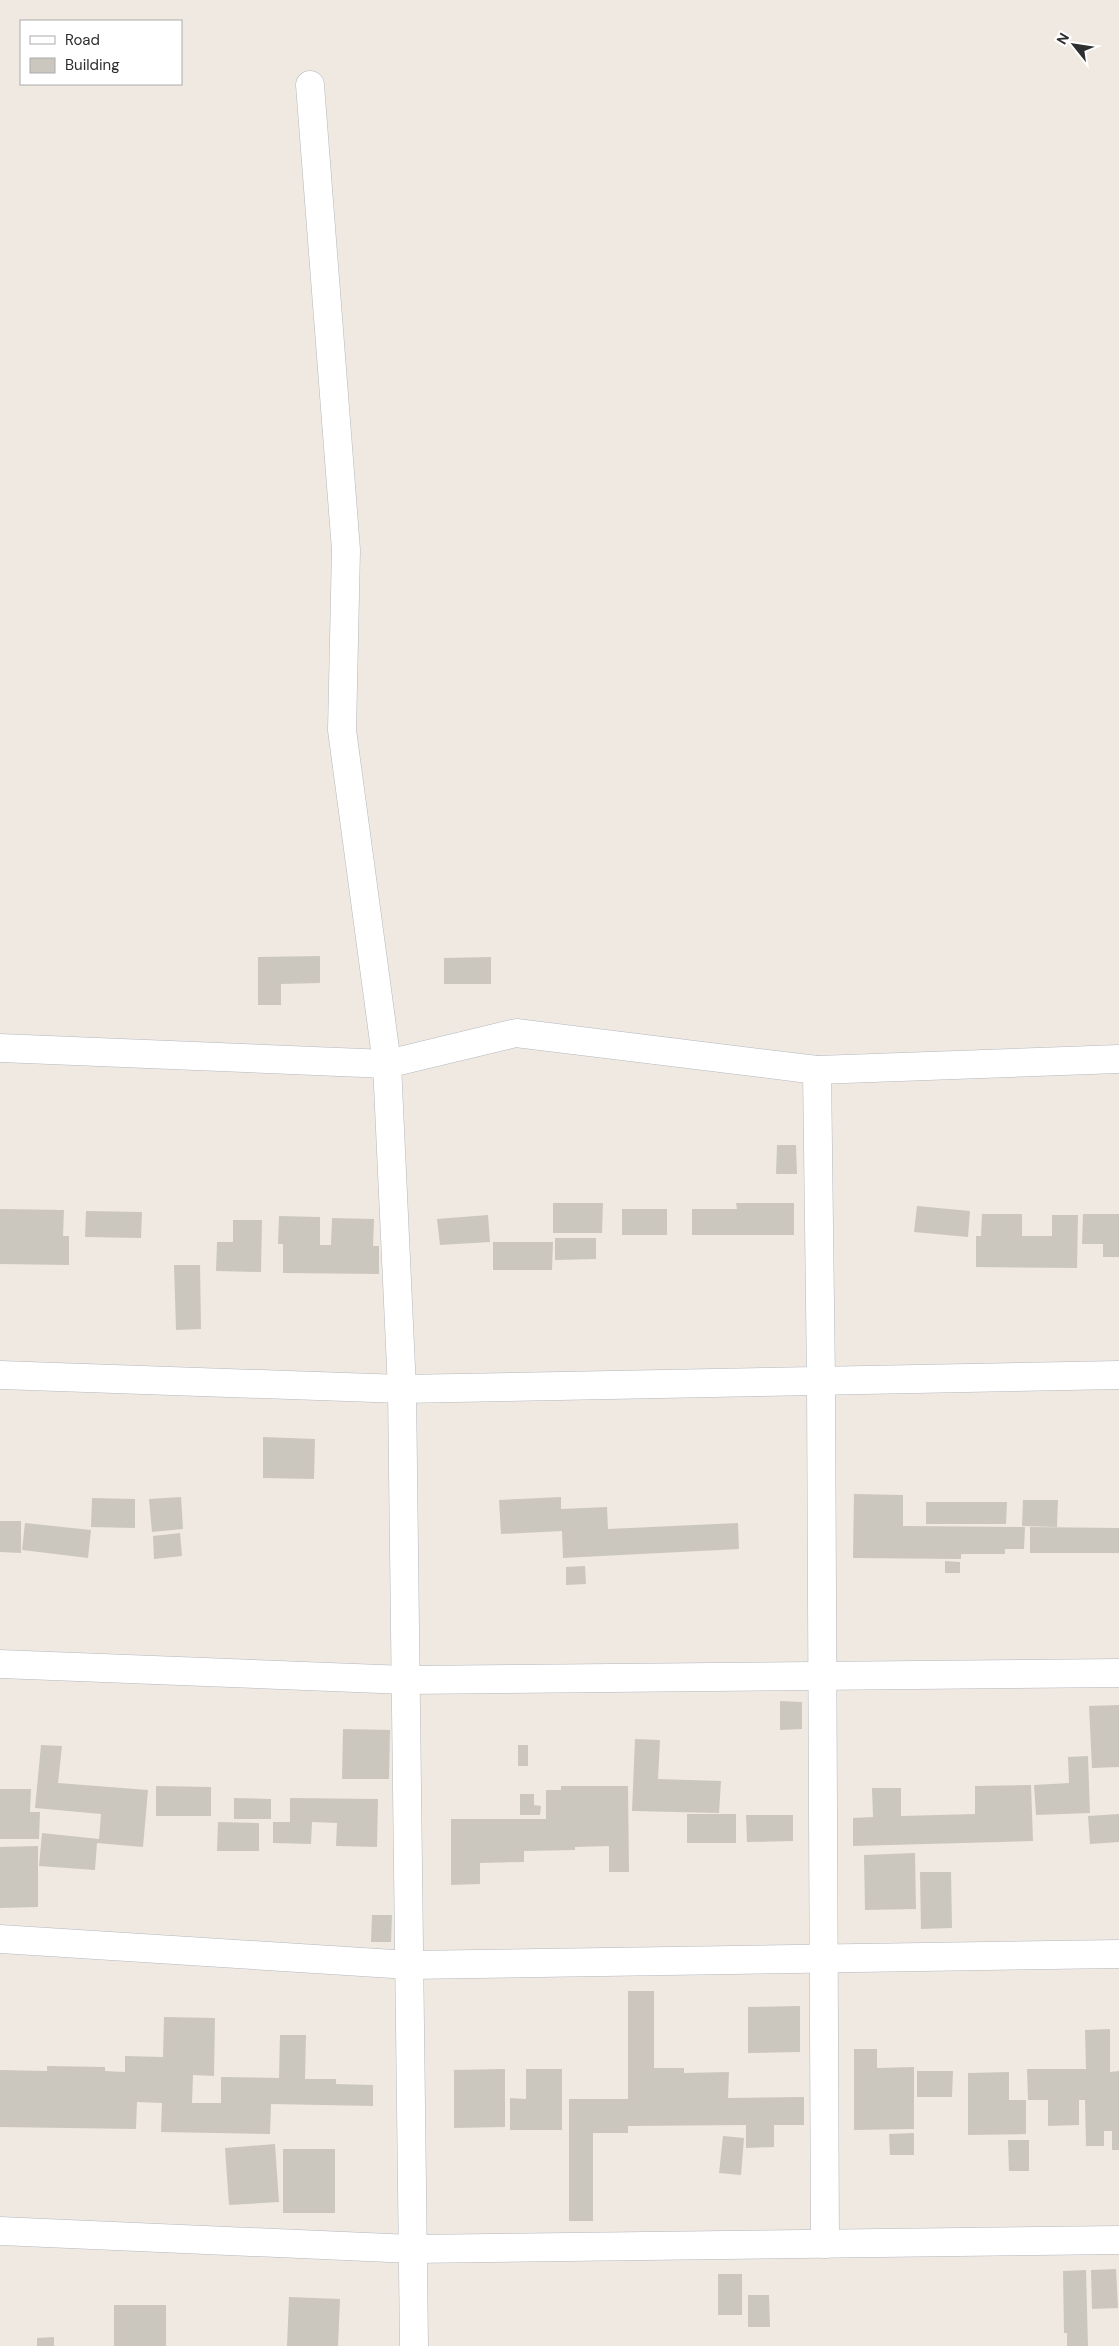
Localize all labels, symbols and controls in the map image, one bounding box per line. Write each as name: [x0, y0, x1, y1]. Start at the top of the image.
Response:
legend: [20, 20, 182, 85]
north arrow: [1049, 20, 1099, 70]
text: Road: [65, 30, 100, 50]
text: N: [1052, 30, 1073, 47]
text: Building: [65, 55, 120, 75]

